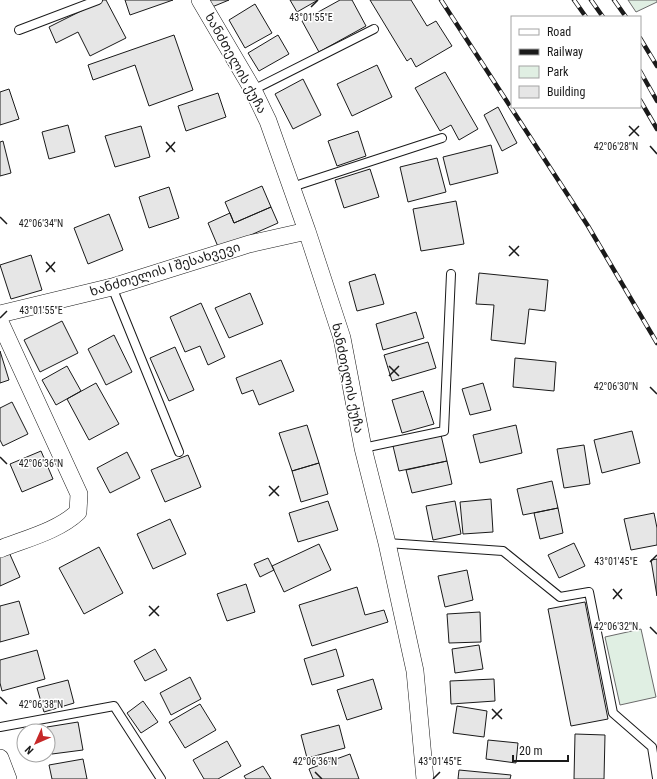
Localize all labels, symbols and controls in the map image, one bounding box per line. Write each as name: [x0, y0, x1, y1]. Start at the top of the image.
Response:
street label: ხანძთელის ქუჩა: [201, 10, 270, 116]
text: 43°01'55"E: [289, 12, 333, 23]
legend: [511, 16, 641, 108]
text: Road: [547, 25, 571, 39]
text: Railway: [547, 45, 583, 59]
text: Park: [547, 65, 569, 79]
text: Building: [547, 85, 585, 99]
text: 42°06'28"N: [594, 141, 638, 152]
text: 42°06'34"N: [19, 218, 63, 229]
street label: ხანძთელის I შესახვევი: [88, 239, 242, 300]
text: 43°01'55"E: [19, 305, 63, 316]
street label: ხანძთელის ქუჩა: [328, 321, 367, 435]
text: 42°06'30"N: [594, 381, 638, 392]
text: 42°06'36"N: [19, 458, 63, 469]
text: 43°01'45"E: [594, 556, 638, 567]
text: 42°06'32"N: [594, 621, 638, 632]
text: 42°06'38"N: [19, 699, 63, 710]
north arrow: [16, 723, 56, 763]
scale bar: [513, 737, 568, 763]
text: N: [22, 743, 36, 757]
text: 20 m: [519, 744, 543, 758]
text: 42°06'36"N: [293, 756, 337, 767]
text: 43°01'45"E: [418, 756, 462, 767]

